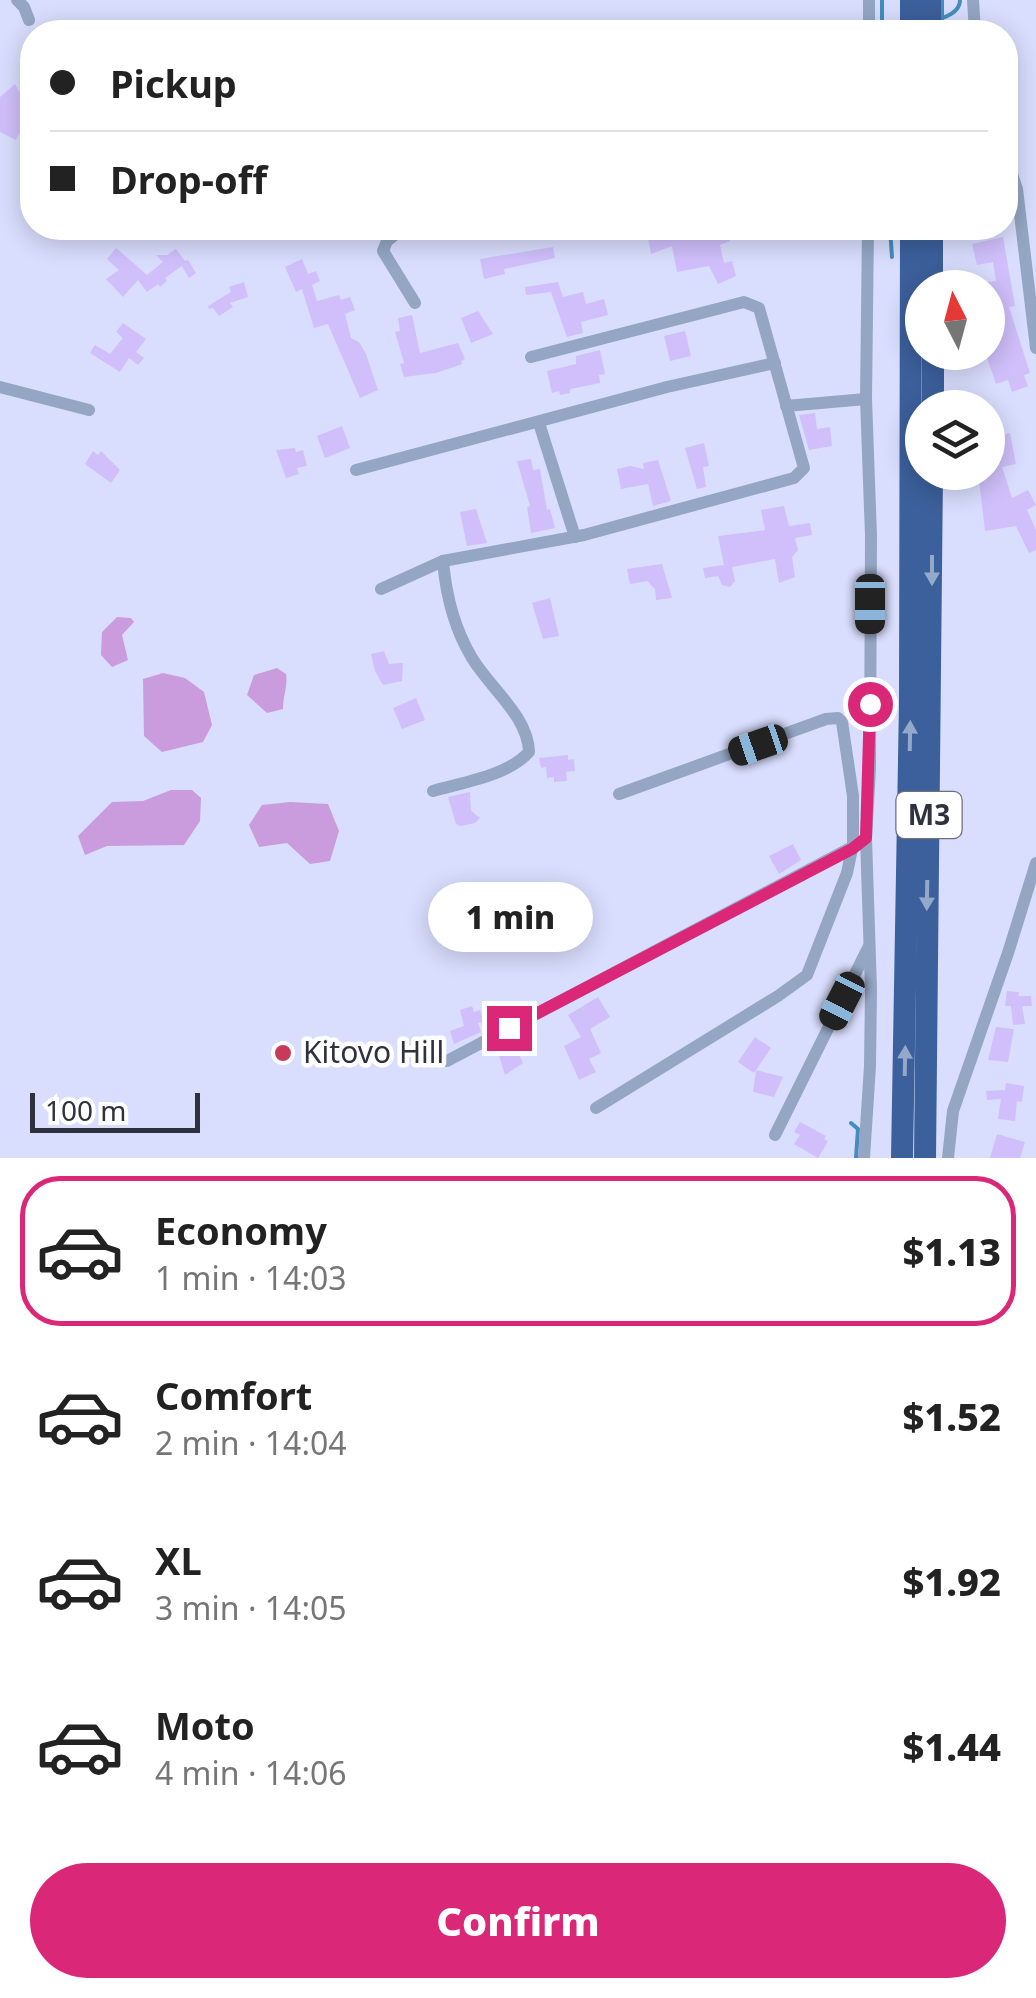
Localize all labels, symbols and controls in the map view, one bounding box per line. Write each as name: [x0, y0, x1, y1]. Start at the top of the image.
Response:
text: Pickup: [110, 57, 237, 109]
text: Drop-off: [110, 153, 267, 205]
north arrow: [905, 270, 1005, 370]
map controls: [905, 270, 1005, 490]
button: layers: [905, 390, 1005, 490]
one-way arrow: [924, 554, 940, 586]
car: [855, 574, 885, 634]
route start: [848, 682, 893, 727]
one-way arrow: [902, 719, 918, 751]
car: [725, 721, 791, 769]
road number: M3: [896, 792, 962, 838]
one-way arrow: [918, 879, 934, 911]
callout: 1 min: [426, 883, 592, 953]
text: 1 min: [466, 895, 555, 938]
car: [815, 967, 869, 1035]
route end: [487, 1006, 532, 1051]
place label: Kitovo Hill: [303, 1031, 444, 1072]
marker: Kitovo Hill: [272, 1042, 294, 1064]
one-way arrow: [897, 1044, 913, 1076]
scale bar: [30, 1088, 200, 1132]
text: 100 m: [45, 1091, 127, 1129]
text: Economy: [155, 1204, 327, 1256]
icon: car: [35, 1206, 125, 1296]
text: $1.13: [902, 1225, 1001, 1277]
text: 1 min · 14:03: [155, 1256, 347, 1299]
text: Comfort: [155, 1369, 312, 1421]
icon: car: [35, 1371, 125, 1461]
text: $1.52: [902, 1390, 1001, 1442]
text: 2 min · 14:04: [155, 1421, 347, 1464]
text: XL: [155, 1534, 202, 1586]
icon: car: [35, 1536, 125, 1626]
text: $1.92: [902, 1555, 1001, 1607]
text: 3 min · 14:05: [155, 1586, 347, 1629]
text: Moto: [155, 1699, 255, 1751]
icon: car: [35, 1701, 125, 1791]
text: $1.44: [902, 1720, 1001, 1772]
text: 4 min · 14:06: [155, 1751, 347, 1794]
button: Confirm: [30, 1863, 1006, 1978]

